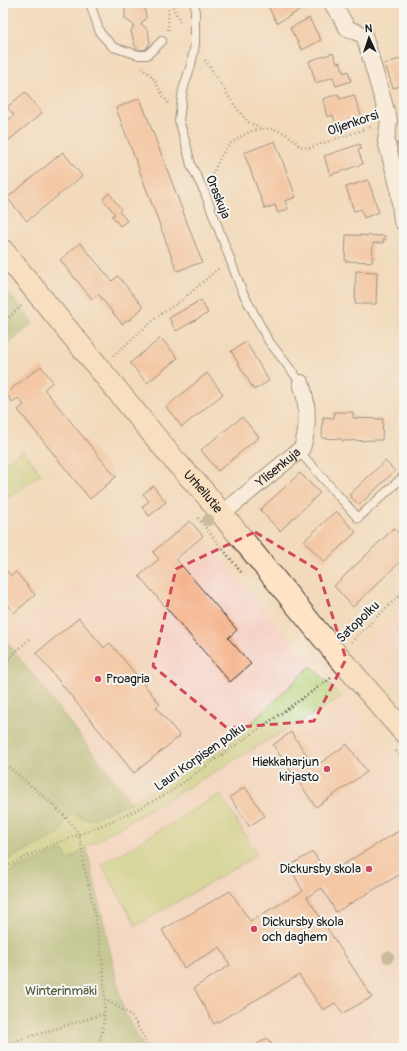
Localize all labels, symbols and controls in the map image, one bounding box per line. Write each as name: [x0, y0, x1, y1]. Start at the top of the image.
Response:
north arrow: [349, 18, 389, 58]
text: N: [364, 22, 373, 35]
street label: Oljenkorsi: [325, 107, 381, 139]
street label: Oraskuja: [202, 173, 234, 221]
street label: Ylisenkuja: [252, 444, 304, 491]
street label: Urheilutie: [180, 467, 226, 517]
street label: Satopolku: [333, 598, 383, 646]
place label: Proagria: [106, 671, 150, 687]
marker: Proagria: [93, 674, 103, 684]
street label: Lauri Korpisen polku: [151, 720, 249, 794]
place label: Hiekkaharjun kirjasto: [252, 754, 319, 785]
marker: Hiekkaharjun kirjasto: [322, 764, 332, 774]
place label: Dickursby skola: [279, 861, 361, 877]
marker: Dickursby skola: [364, 864, 374, 874]
place label: Dickursby skola och daghem: [262, 914, 344, 945]
marker: Dickursby skola och daghem: [249, 924, 259, 934]
park label: Winterinmäki: [25, 983, 97, 999]

